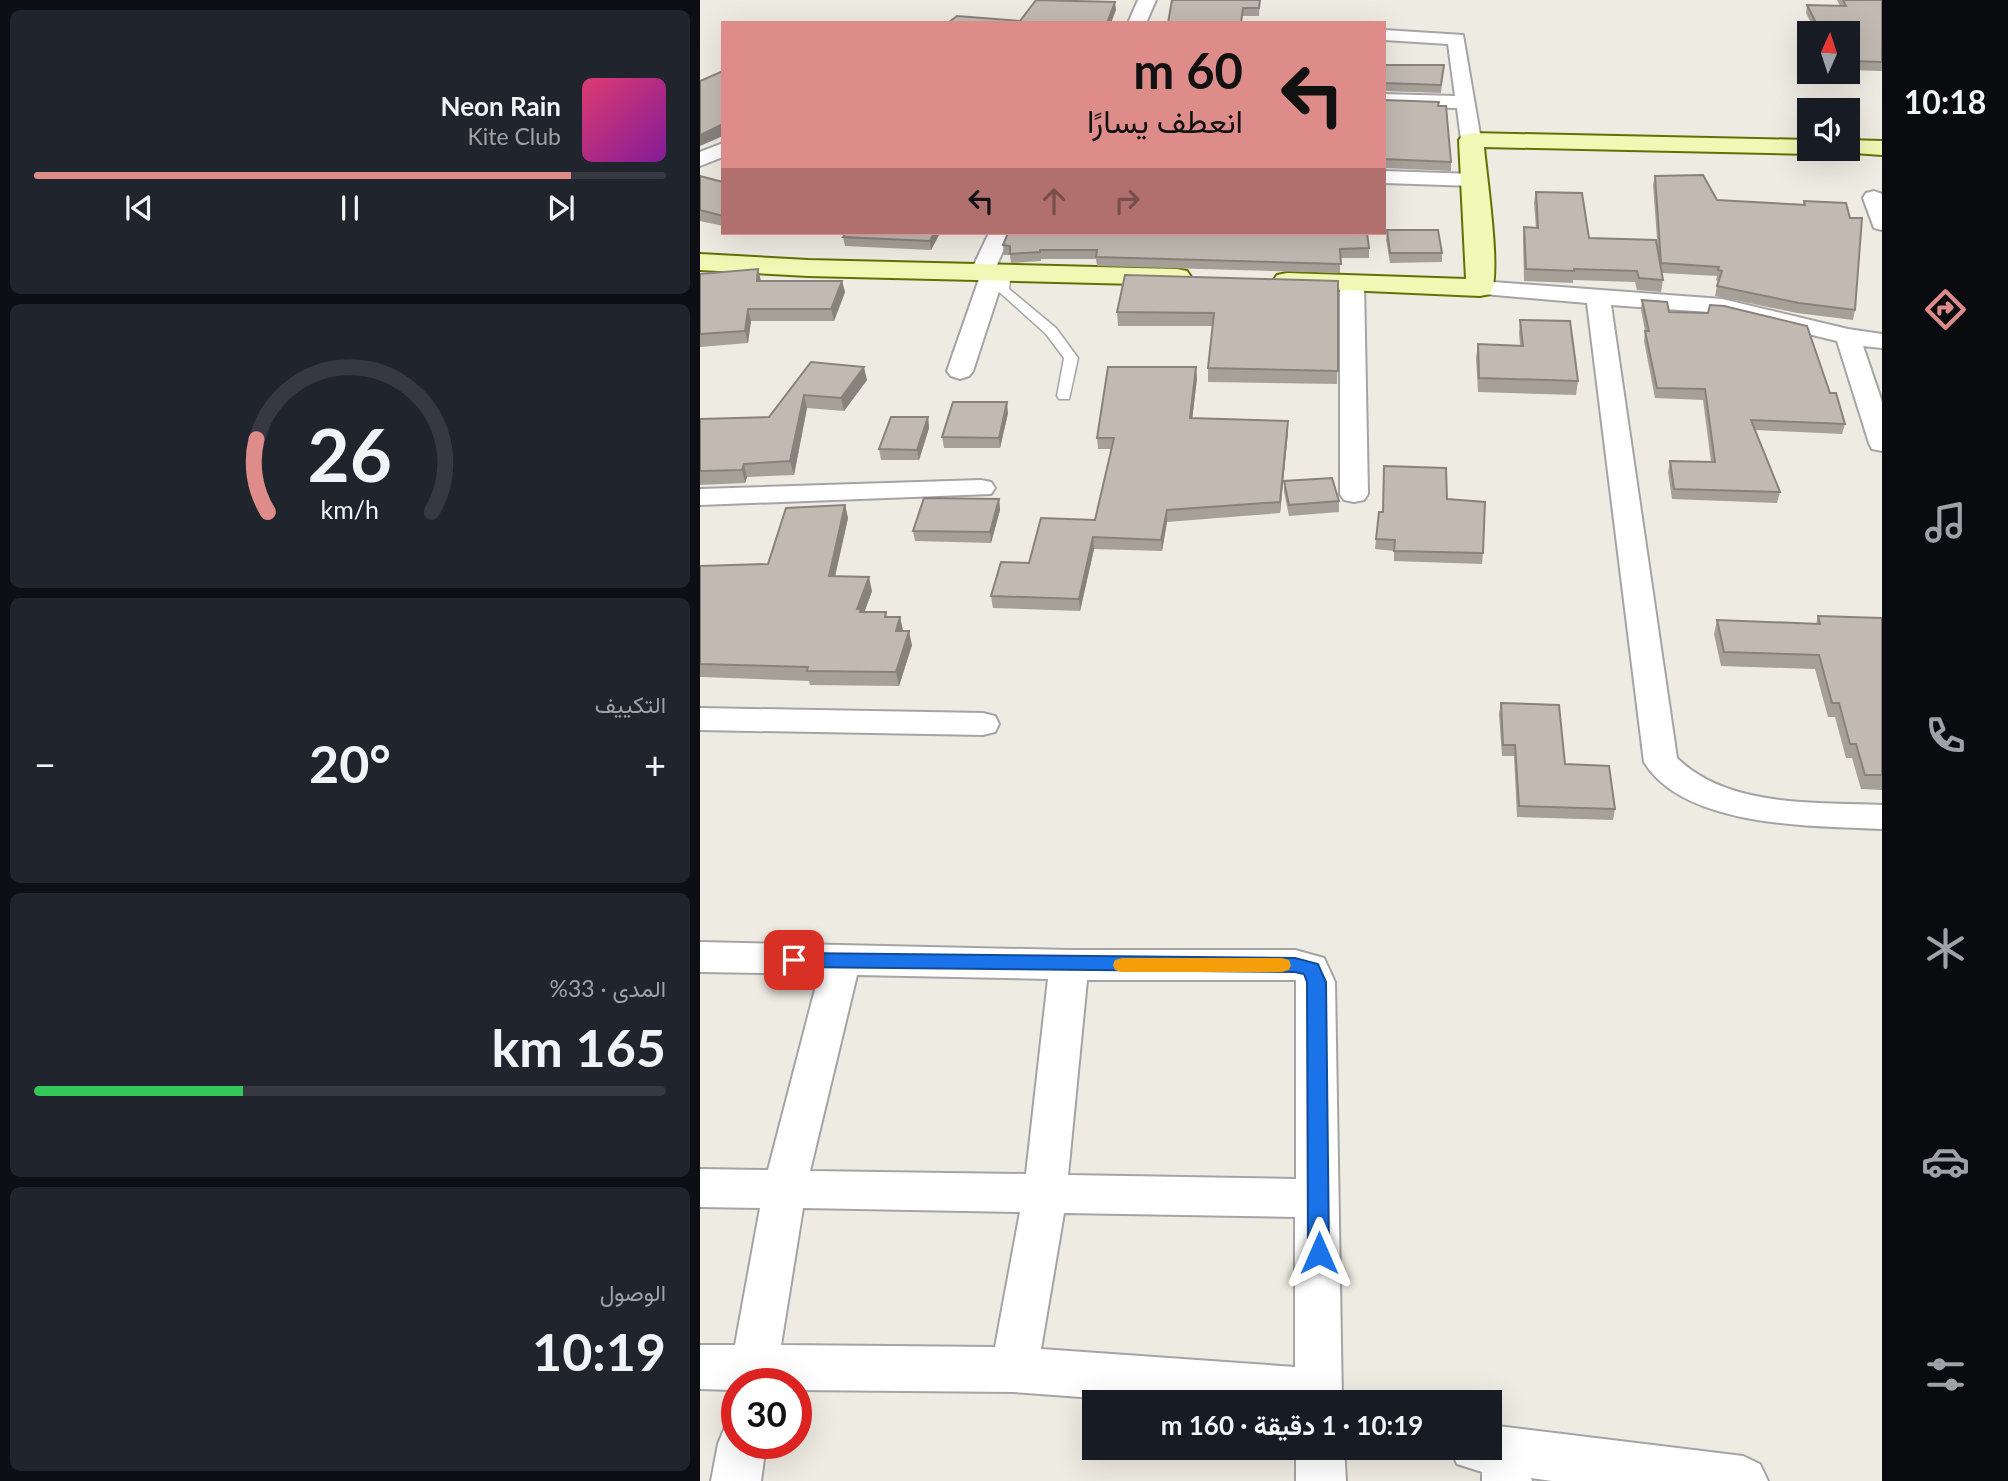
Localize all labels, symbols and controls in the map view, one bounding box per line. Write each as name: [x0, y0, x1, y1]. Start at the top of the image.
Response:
north arrow: [1797, 21, 1860, 84]
map controls: [1797, 21, 1860, 161]
text: 60 m: [1133, 41, 1243, 99]
icon: left: [1267, 49, 1358, 140]
text: 10:18: [1904, 82, 1986, 121]
text: Neon Rain: [441, 90, 561, 122]
button: sound: [1797, 98, 1860, 161]
text: انعطف يسارًا: [1087, 101, 1243, 140]
text: Kite Club: [468, 122, 561, 150]
icon: left: [962, 182, 1000, 220]
icon: ahead: [1035, 182, 1073, 220]
icon: right: [1108, 182, 1146, 220]
icon: previous: [120, 189, 158, 227]
icon: pause: [331, 189, 369, 227]
icon: next: [542, 189, 580, 227]
icon: directions: [1921, 285, 1970, 334]
text: 26: [308, 411, 392, 499]
text: km/h: [321, 494, 379, 524]
icon: music: [1921, 498, 1970, 547]
text: التكييف: [595, 690, 666, 718]
icon: phone: [1921, 711, 1970, 760]
text: 20°: [309, 732, 391, 794]
text: −: [34, 741, 56, 787]
text: +: [644, 741, 666, 787]
icon: climate: [1921, 924, 1970, 973]
pin: [764, 930, 824, 990]
icon: arrive: [775, 941, 813, 979]
text: المدى · 33%: [550, 974, 666, 1002]
text: 165 km: [492, 1016, 666, 1078]
icon: car: [1921, 1137, 1970, 1186]
position arrow: [1282, 1216, 1356, 1290]
text: الوصول: [600, 1278, 666, 1306]
text: 10:19: [532, 1320, 666, 1382]
icon: filters: [1921, 1350, 1970, 1399]
speed limit sign: 30: [721, 1368, 812, 1459]
text: 10:19 · 1 دقيقة · 160 m: [1161, 1409, 1423, 1441]

